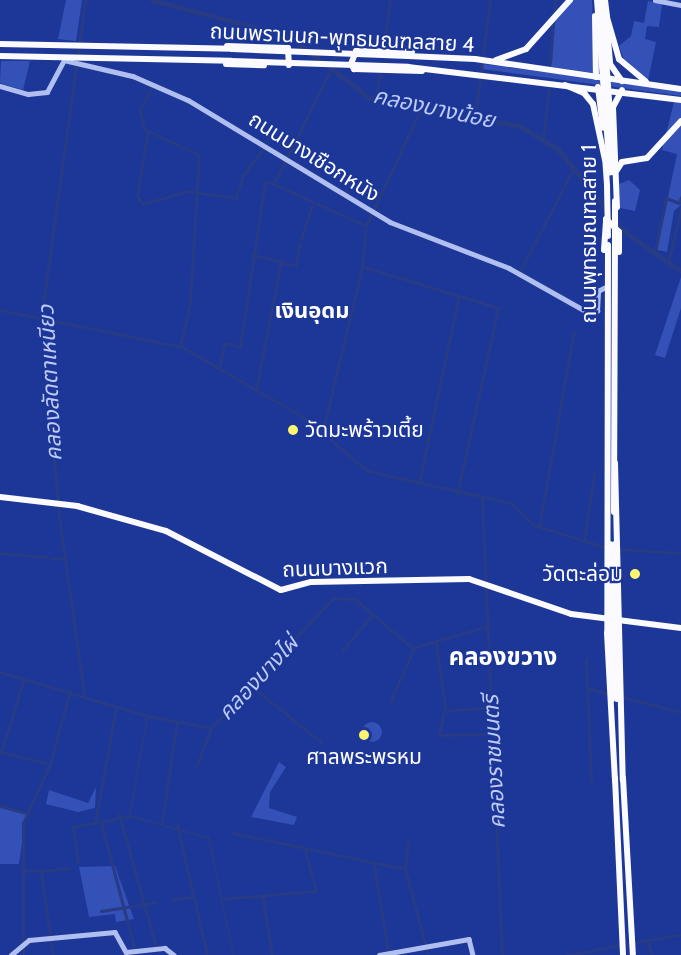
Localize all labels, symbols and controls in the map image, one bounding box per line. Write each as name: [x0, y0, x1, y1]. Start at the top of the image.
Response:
street label: ถนนพรานนก-พุทธมณฑลสาย 4: [209, 18, 475, 58]
water label: คลองบางน้อย: [371, 82, 497, 134]
street label: ถนนบางเชือกหนัง: [244, 107, 384, 207]
street label: ถนนพุทธมณฑลสาย 1: [576, 145, 602, 323]
district label: เงินอุดม: [275, 298, 349, 324]
water label: คลองลัดตาเหนียว: [33, 304, 67, 462]
place label: วัดมะพร้าวเตี้ย: [305, 417, 424, 443]
marker: วัดมะพร้าวเตี้ย: [286, 423, 300, 437]
street label: ถนนบางแวก: [282, 554, 388, 582]
place label: วัดตะล่อม: [542, 561, 623, 587]
marker: วัดตะล่อม: [628, 567, 642, 581]
water label: คลองบางไผ่: [212, 630, 304, 726]
district label: คลองขวาง: [449, 643, 557, 671]
water label: คลองราชมนตรี: [477, 694, 511, 830]
marker: ศาลพระพรหม: [357, 728, 371, 742]
place label: ศาลพระพรหม: [306, 744, 422, 770]

